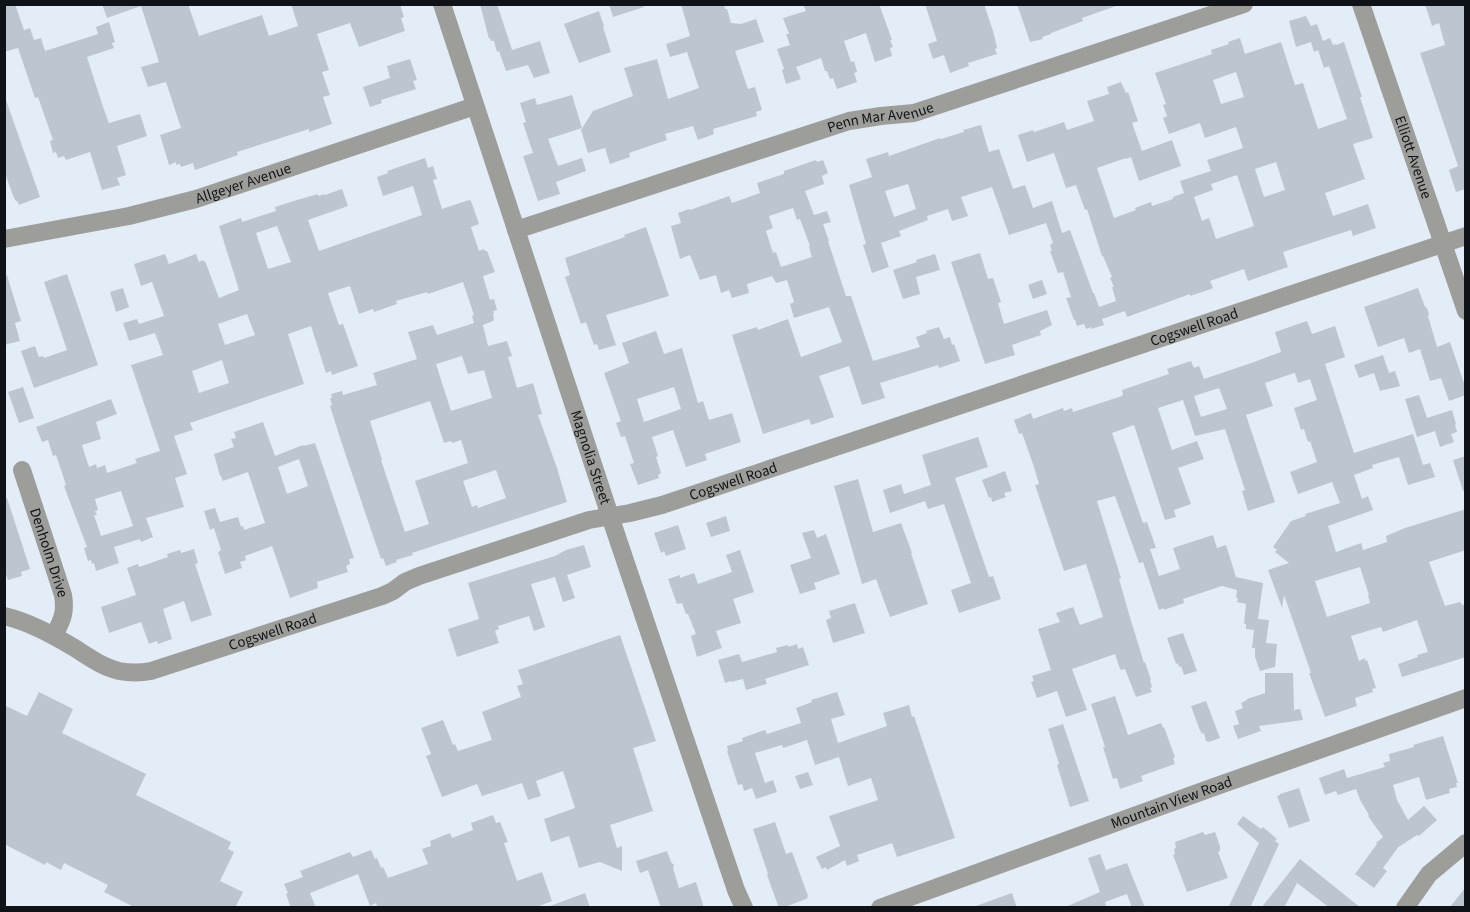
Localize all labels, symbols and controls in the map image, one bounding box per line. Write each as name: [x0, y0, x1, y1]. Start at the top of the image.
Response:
street label: Penn Mar Avenue: [824, 97, 936, 138]
street label: Elliott Avenue: [1390, 113, 1437, 202]
street label: Allgeyer Avenue: [193, 158, 294, 209]
street label: Cogswell Road: [1147, 302, 1241, 351]
street label: Magnolia Street: [565, 407, 616, 507]
street label: Cogswell Road: [686, 457, 780, 506]
street label: Denholm Drive: [25, 505, 74, 600]
street label: Cogswell Road: [226, 607, 319, 656]
street label: Mountain View Road: [1108, 771, 1235, 834]

